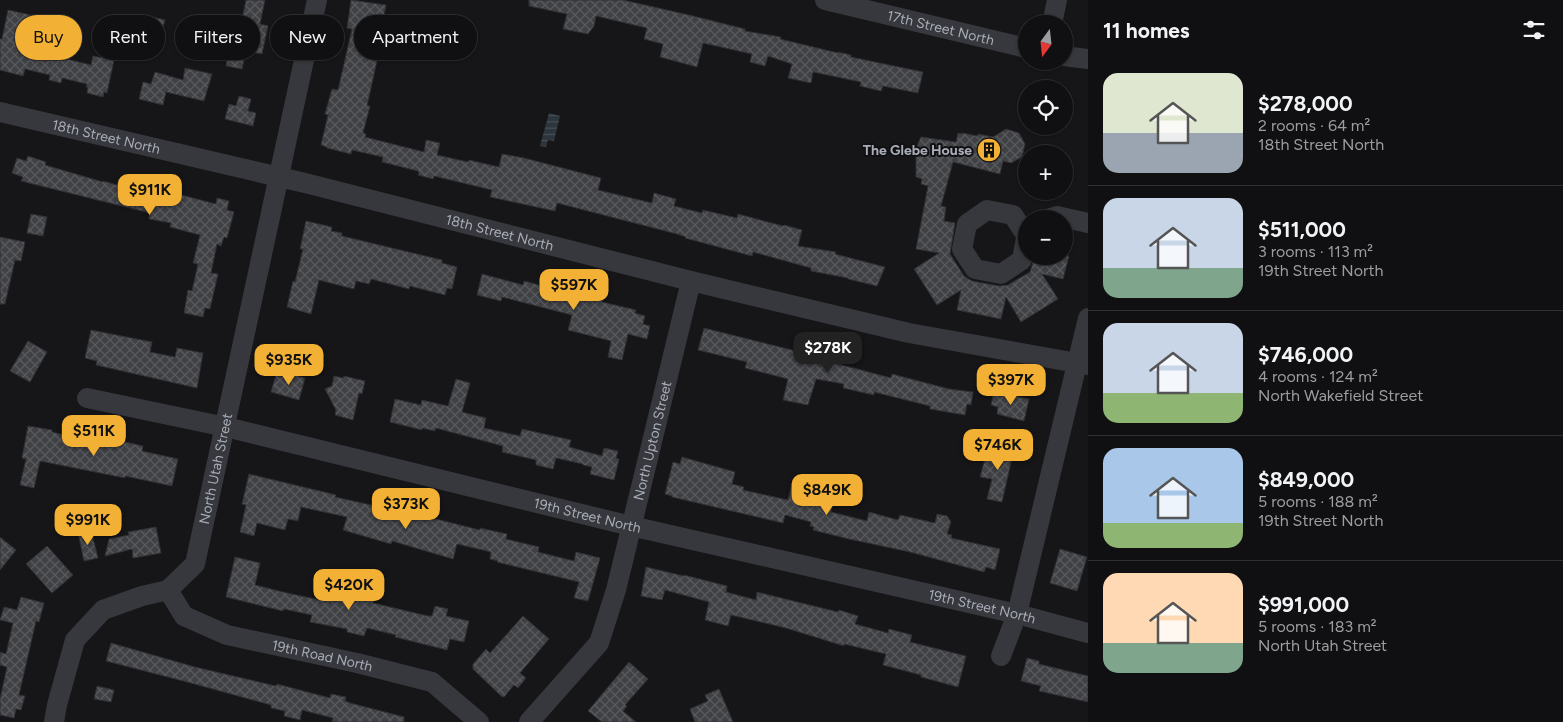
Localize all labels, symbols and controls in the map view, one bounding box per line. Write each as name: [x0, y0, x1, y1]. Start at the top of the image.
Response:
street label: 17th Street North: [886, 7, 996, 49]
chip: Buy: [15, 15, 82, 60]
chip: Rent: [92, 15, 165, 60]
chip: Filters: [175, 15, 260, 60]
chip: New: [270, 15, 344, 60]
chip: Apartment: [354, 15, 477, 60]
north arrow: [1018, 15, 1072, 70]
map controls: [1018, 15, 1073, 265]
icon: filters: [1520, 16, 1548, 44]
text: 11 homes: [1103, 18, 1190, 43]
button: locate: [1018, 80, 1073, 135]
text: $278,000: [1258, 91, 1353, 116]
icon: home: [1143, 93, 1203, 153]
street label: 18th Street North: [50, 116, 162, 158]
text: 2 rooms · 64 m²: [1258, 116, 1370, 135]
text: 18th Street North: [1258, 135, 1384, 154]
building icon: The Glebe House: [976, 137, 1002, 163]
place label: The Glebe House: [863, 142, 972, 159]
button: +: [1018, 145, 1073, 200]
pin: $911K: [115, 174, 185, 216]
text: $911K: [129, 180, 171, 199]
button: −: [1018, 210, 1073, 265]
street label: 18th Street North: [444, 211, 556, 254]
text: $511,000: [1258, 217, 1346, 242]
icon: home: [1143, 218, 1203, 278]
text: 3 rooms · 113 m²: [1258, 242, 1373, 261]
text: 19th Street North: [1258, 261, 1383, 280]
pin: $597K: [539, 268, 609, 311]
text: $597K: [551, 275, 598, 294]
pin: $278K: [793, 332, 863, 374]
text: $278K: [804, 338, 852, 357]
text: $746,000: [1258, 342, 1353, 367]
icon: home: [1143, 343, 1203, 403]
pin: $935K: [254, 344, 324, 386]
text: $935K: [266, 350, 313, 369]
pin: $397K: [976, 364, 1046, 406]
text: 4 rooms · 124 m²: [1258, 367, 1378, 386]
text: $397K: [988, 370, 1034, 389]
street label: North Upton Street: [630, 379, 675, 502]
text: North Wakefield Street: [1258, 386, 1423, 405]
street label: North Utah Street: [195, 411, 236, 526]
pin: $511K: [59, 414, 129, 457]
text: $511K: [73, 421, 115, 440]
pin: $746K: [963, 428, 1033, 471]
text: $746K: [974, 435, 1022, 454]
text: $849,000: [1258, 467, 1354, 492]
icon: home: [1143, 468, 1203, 528]
pin: $849K: [792, 474, 862, 516]
text: $849K: [803, 480, 851, 499]
pin: $373K: [371, 488, 441, 530]
text: 5 rooms · 188 m²: [1258, 492, 1378, 511]
text: $373K: [383, 494, 429, 513]
street label: 19th Street North: [532, 494, 643, 537]
pin: $991K: [53, 504, 123, 546]
text: $991K: [66, 510, 110, 529]
text: 19th Street North: [1258, 511, 1383, 530]
pin: $420K: [314, 568, 384, 611]
text: $420K: [324, 575, 374, 594]
street label: 19th Street North: [927, 586, 1038, 627]
text: $991,000: [1258, 592, 1349, 617]
icon: home: [1143, 593, 1203, 653]
text: 5 rooms · 183 m²: [1258, 617, 1377, 636]
street label: 19th Road North: [270, 636, 375, 675]
text: North Utah Street: [1258, 636, 1387, 655]

